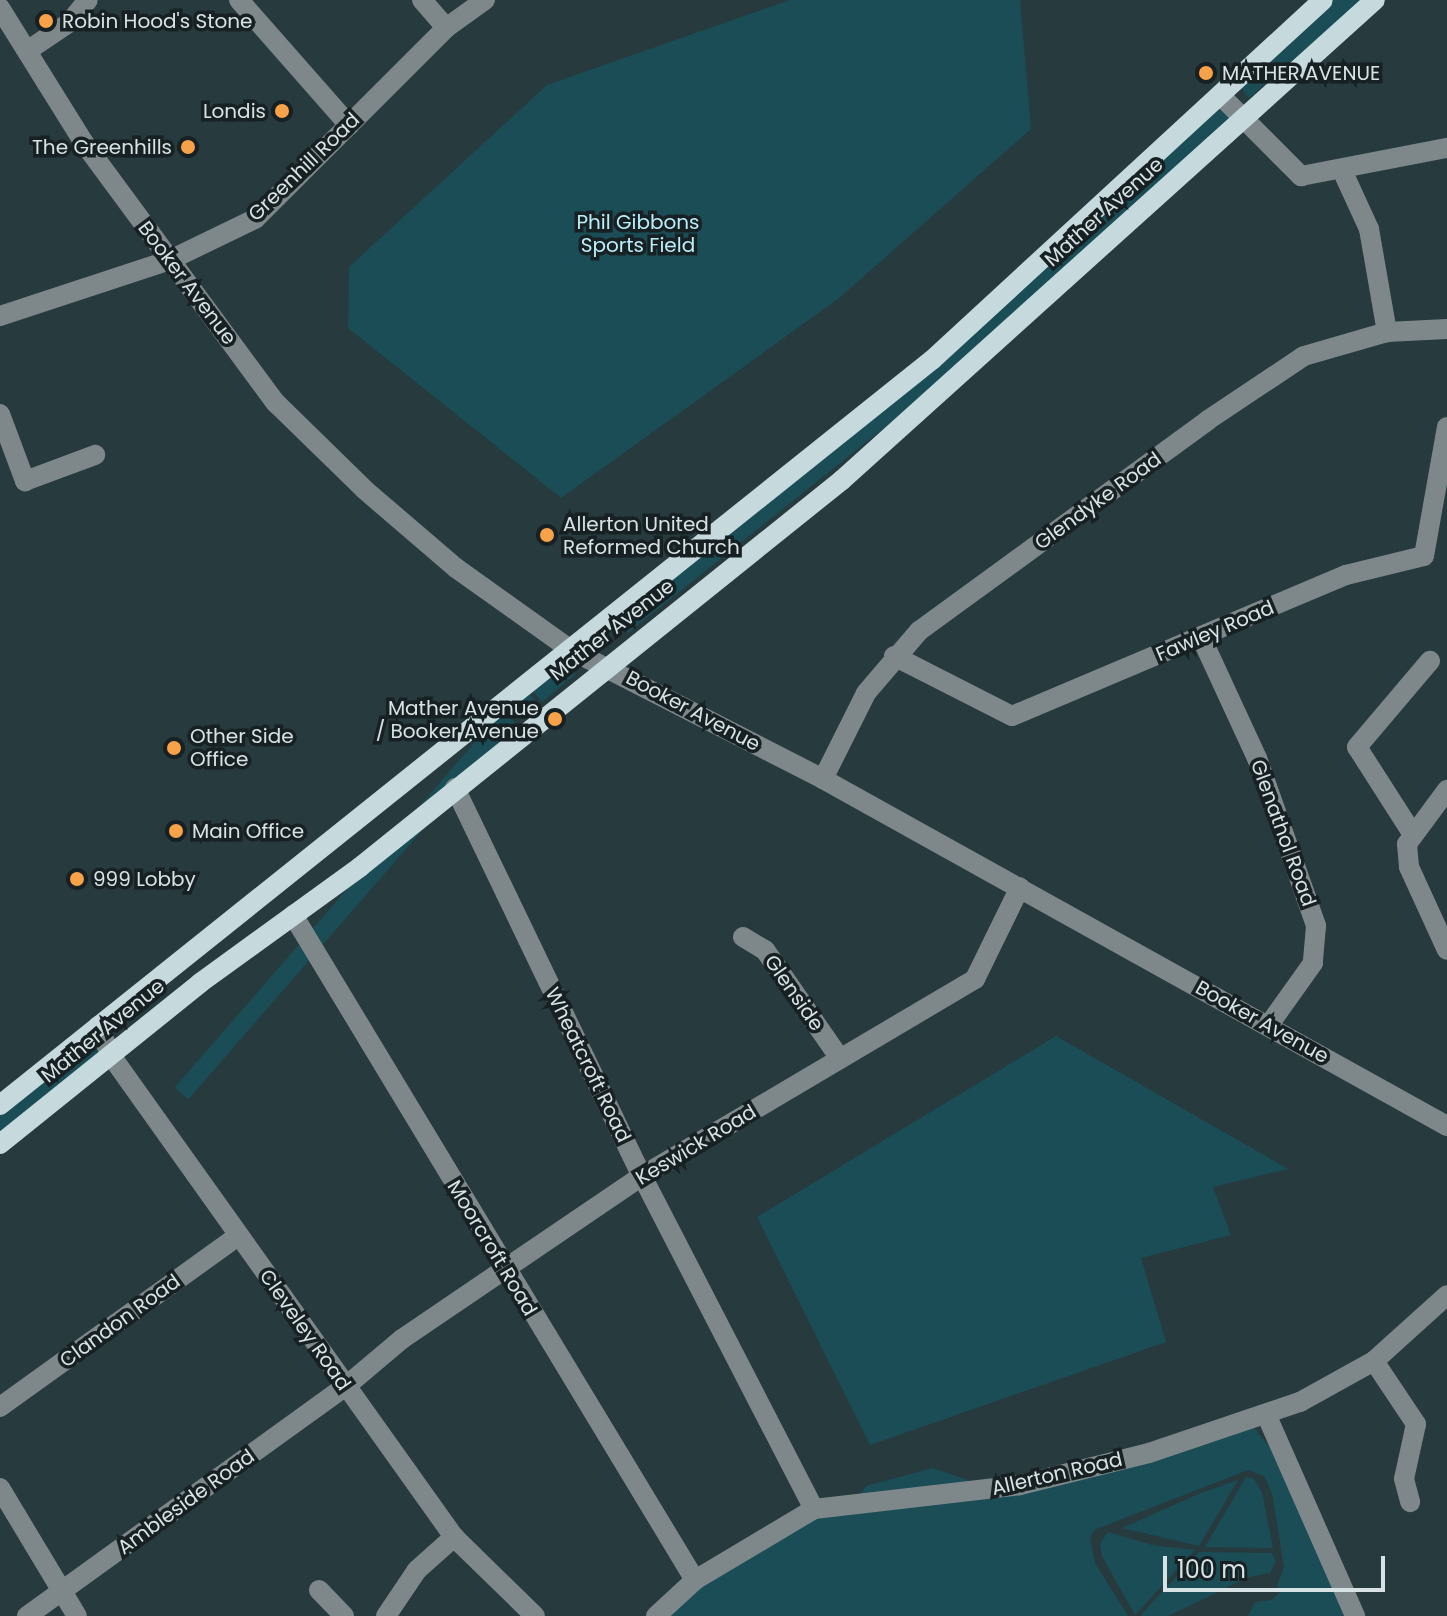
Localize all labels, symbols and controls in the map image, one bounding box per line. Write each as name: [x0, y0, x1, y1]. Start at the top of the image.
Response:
place label: Robin Hood's Stone: [62, 9, 252, 33]
marker: Robin Hood's Stone: [37, 12, 55, 30]
place label: MATHER AVENUE: [1222, 61, 1380, 85]
marker: MATHER AVENUE: [1197, 64, 1215, 82]
place label: Londis: [203, 99, 266, 123]
marker: Londis: [273, 102, 291, 120]
street label: Greenhill Road: [243, 108, 365, 226]
place label: The Greenhills: [32, 135, 172, 159]
marker: The Greenhills: [179, 138, 197, 156]
street label: Mather Avenue: [1040, 153, 1168, 271]
park label: Phil Gibbons Sports Field: [576, 211, 700, 258]
street label: Booker Avenue: [133, 216, 241, 350]
street label: Glendyke Road: [1030, 447, 1166, 555]
place label: Allerton United Reformed Church: [563, 512, 740, 559]
marker: Allerton United Reformed Church: [538, 526, 556, 544]
street label: Mather Avenue: [545, 574, 679, 686]
street label: Fawley Road: [1152, 595, 1278, 667]
street label: Booker Avenue: [622, 666, 764, 756]
place label: Mather Avenue / Booker Avenue: [376, 696, 539, 743]
marker: Mather Avenue / Booker Avenue: [546, 710, 564, 728]
place label: Other Side Office: [190, 724, 294, 771]
marker: Other Side Office: [165, 739, 183, 757]
street label: Glenathol Road: [1245, 756, 1321, 910]
place label: Main Office: [192, 819, 304, 843]
marker: Main Office: [167, 822, 185, 840]
place label: 999 Lobby: [93, 867, 196, 891]
marker: 999 Lobby: [68, 870, 86, 888]
street label: Glenside: [759, 951, 829, 1035]
street label: Mather Avenue: [37, 974, 169, 1088]
street label: Booker Avenue: [1191, 976, 1333, 1068]
street label: Wheatcroft Road: [540, 984, 636, 1146]
street label: Keswick Road: [632, 1100, 760, 1190]
street label: Moorcroft Road: [442, 1176, 542, 1320]
street label: Cleveley Road: [254, 1265, 356, 1395]
street label: Clandon Road: [55, 1269, 185, 1373]
street label: Ambleside Road: [113, 1444, 259, 1560]
street label: Allerton Road: [989, 1447, 1125, 1501]
scale bar: [1167, 1540, 1389, 1590]
text: 100 m: [1177, 1553, 1246, 1586]

